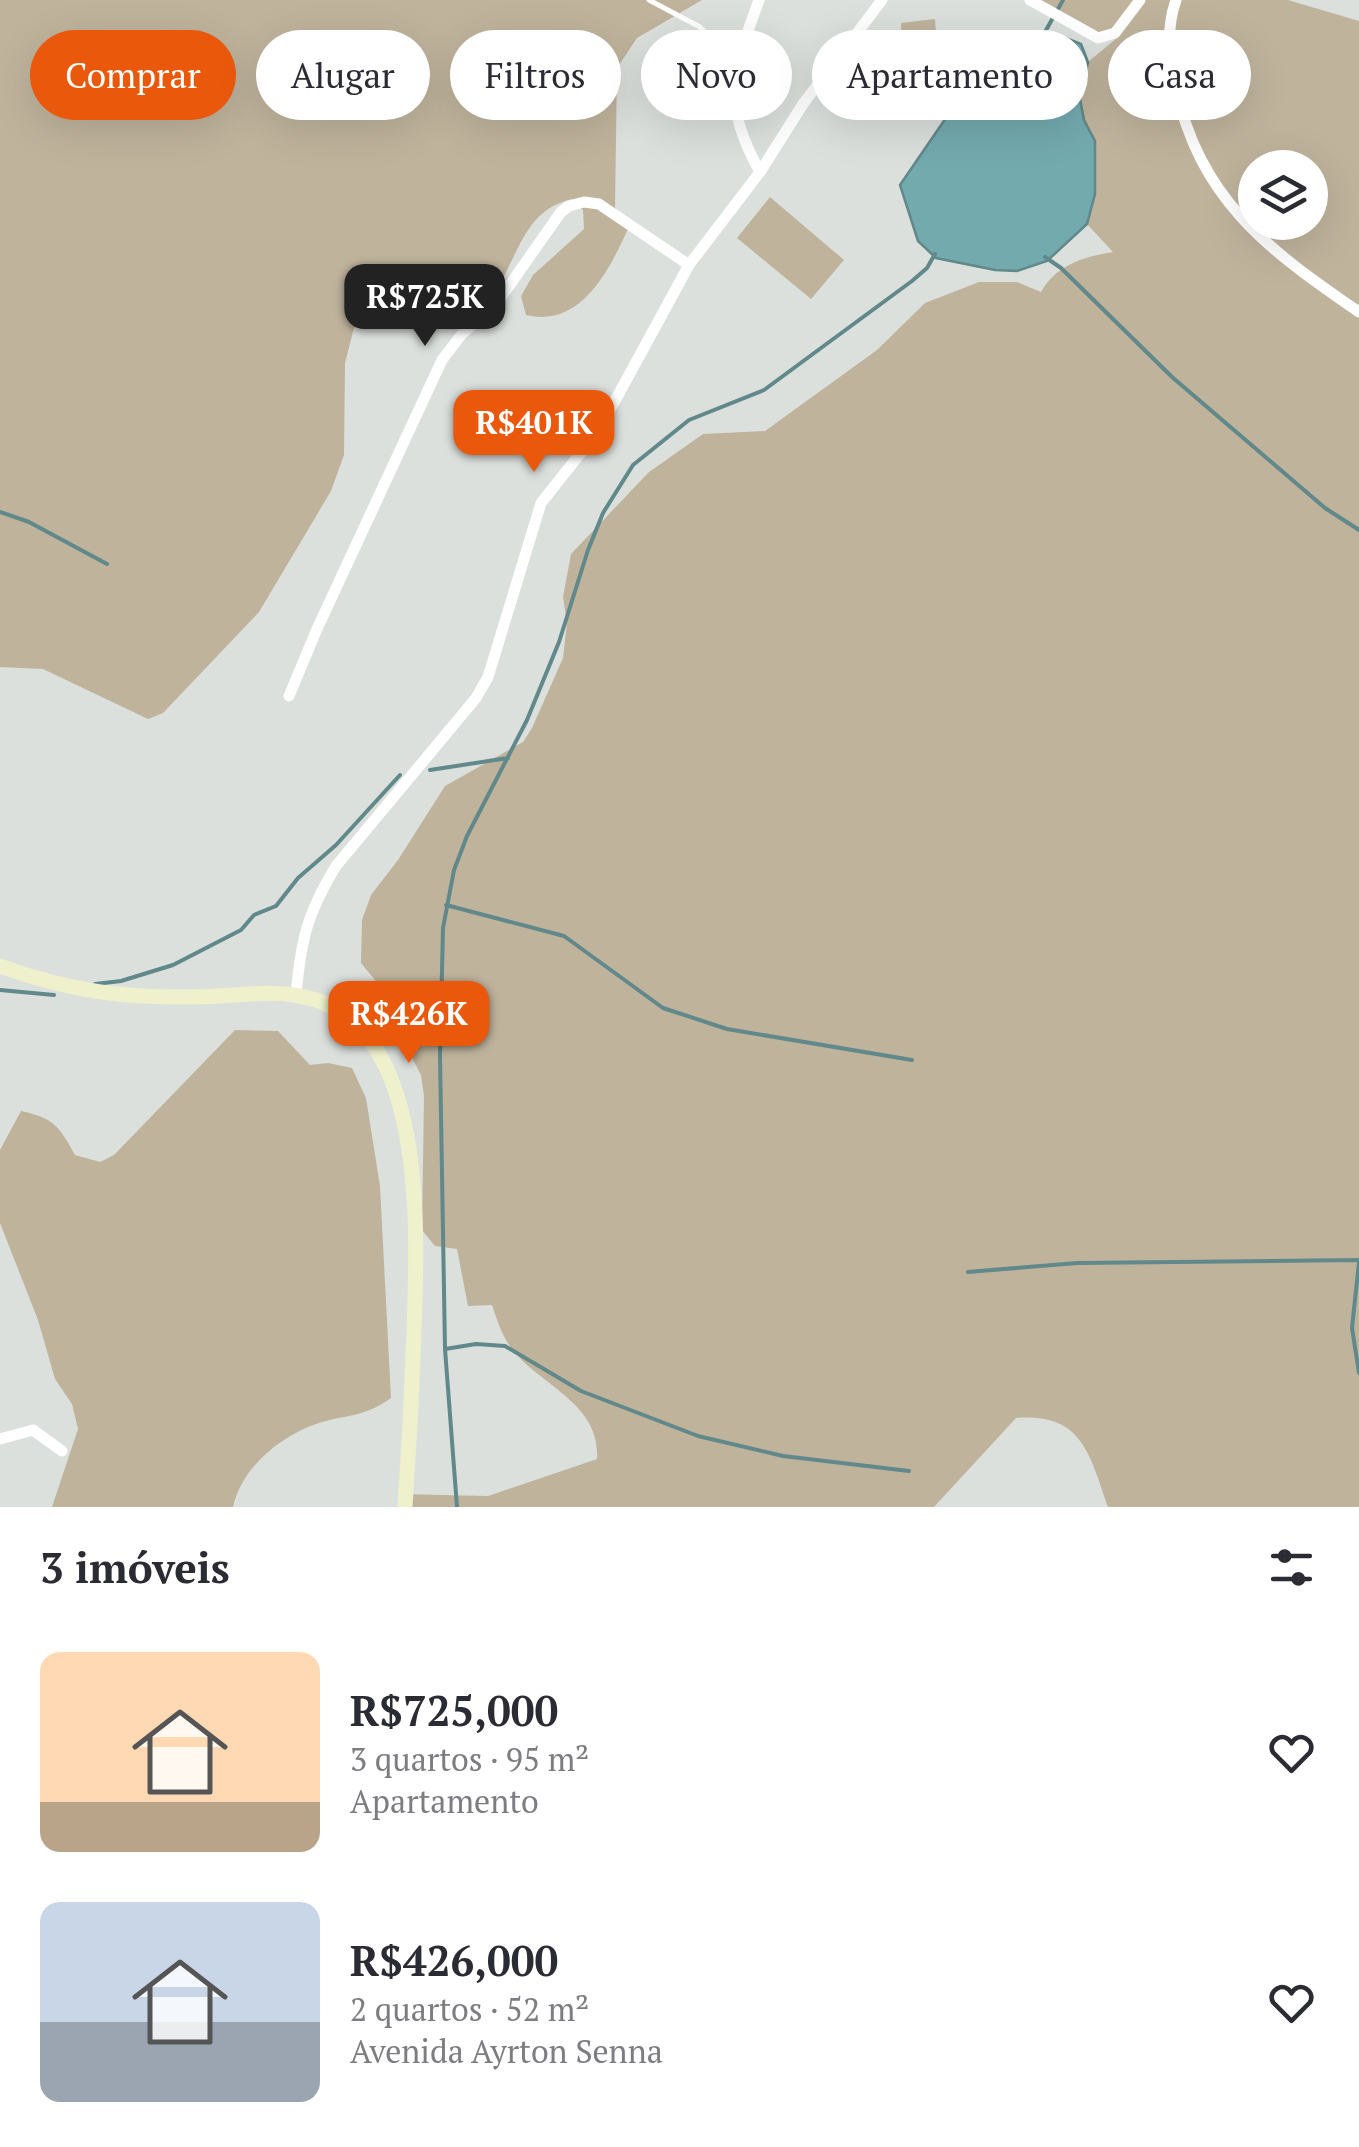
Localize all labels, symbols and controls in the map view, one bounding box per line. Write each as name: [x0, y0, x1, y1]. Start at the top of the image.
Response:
chip: Comprar: [30, 30, 236, 120]
chip: Alugar: [256, 30, 430, 120]
chip: Filtros: [450, 30, 621, 120]
chip: Novo: [641, 30, 792, 120]
chip: Apartamento: [812, 30, 1088, 120]
chip: Casa: [1108, 30, 1251, 120]
map controls: [1238, 150, 1328, 240]
button: layers: [1238, 150, 1328, 240]
pin: R$725K: [344, 264, 506, 349]
text: R$725K: [366, 275, 484, 317]
pin: R$401K: [453, 390, 615, 475]
text: R$401K: [475, 401, 593, 443]
pin: R$426K: [328, 981, 490, 1066]
text: R$426K: [350, 992, 468, 1034]
text: 3 imóveis: [40, 1539, 230, 1595]
icon: filters: [1264, 1540, 1319, 1595]
text: R$725,000: [350, 1682, 558, 1738]
icon: home: [120, 1692, 240, 1812]
icon: heart: [1264, 1725, 1319, 1780]
text: 3 quartos · 95 m²: [350, 1738, 589, 1780]
text: Apartamento: [350, 1780, 539, 1822]
text: R$426,000: [350, 1932, 558, 1988]
icon: home: [120, 1942, 240, 2062]
icon: heart: [1264, 1975, 1319, 2030]
text: 2 quartos · 52 m²: [350, 1988, 589, 2030]
text: Avenida Ayrton Senna: [350, 2030, 663, 2072]

